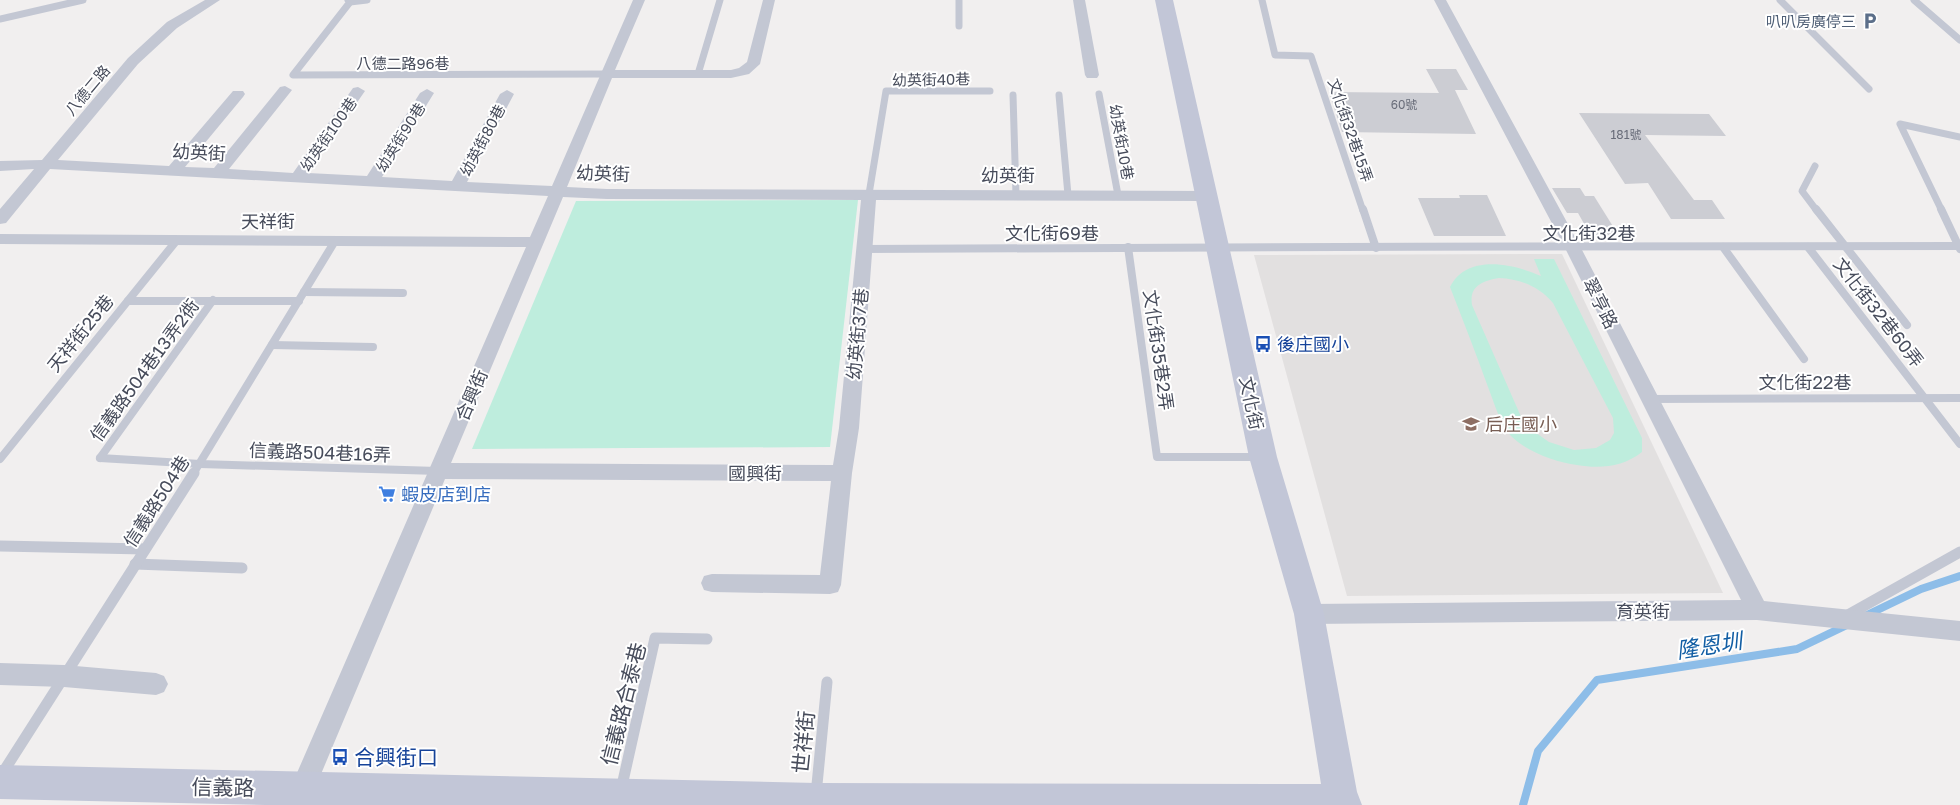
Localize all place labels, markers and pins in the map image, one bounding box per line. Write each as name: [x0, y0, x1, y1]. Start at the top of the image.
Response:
parking icon: 叭叭房廣停三: [1860, 11, 1880, 31]
place label: 叭叭房廣停三: [1766, 12, 1856, 30]
place label: 後庄國小: [1277, 333, 1349, 355]
bus stop icon: 後庄國小: [1253, 334, 1273, 354]
place label: 后庄國小: [1485, 413, 1557, 435]
school or university icon: 后庄國小: [1461, 414, 1481, 434]
place label: 蝦皮店到店: [401, 483, 491, 505]
supermarket icon: 蝦皮店到店: [377, 484, 397, 504]
place label: 合興街口: [354, 744, 438, 770]
bus stop icon: 合興街口: [330, 747, 350, 767]

